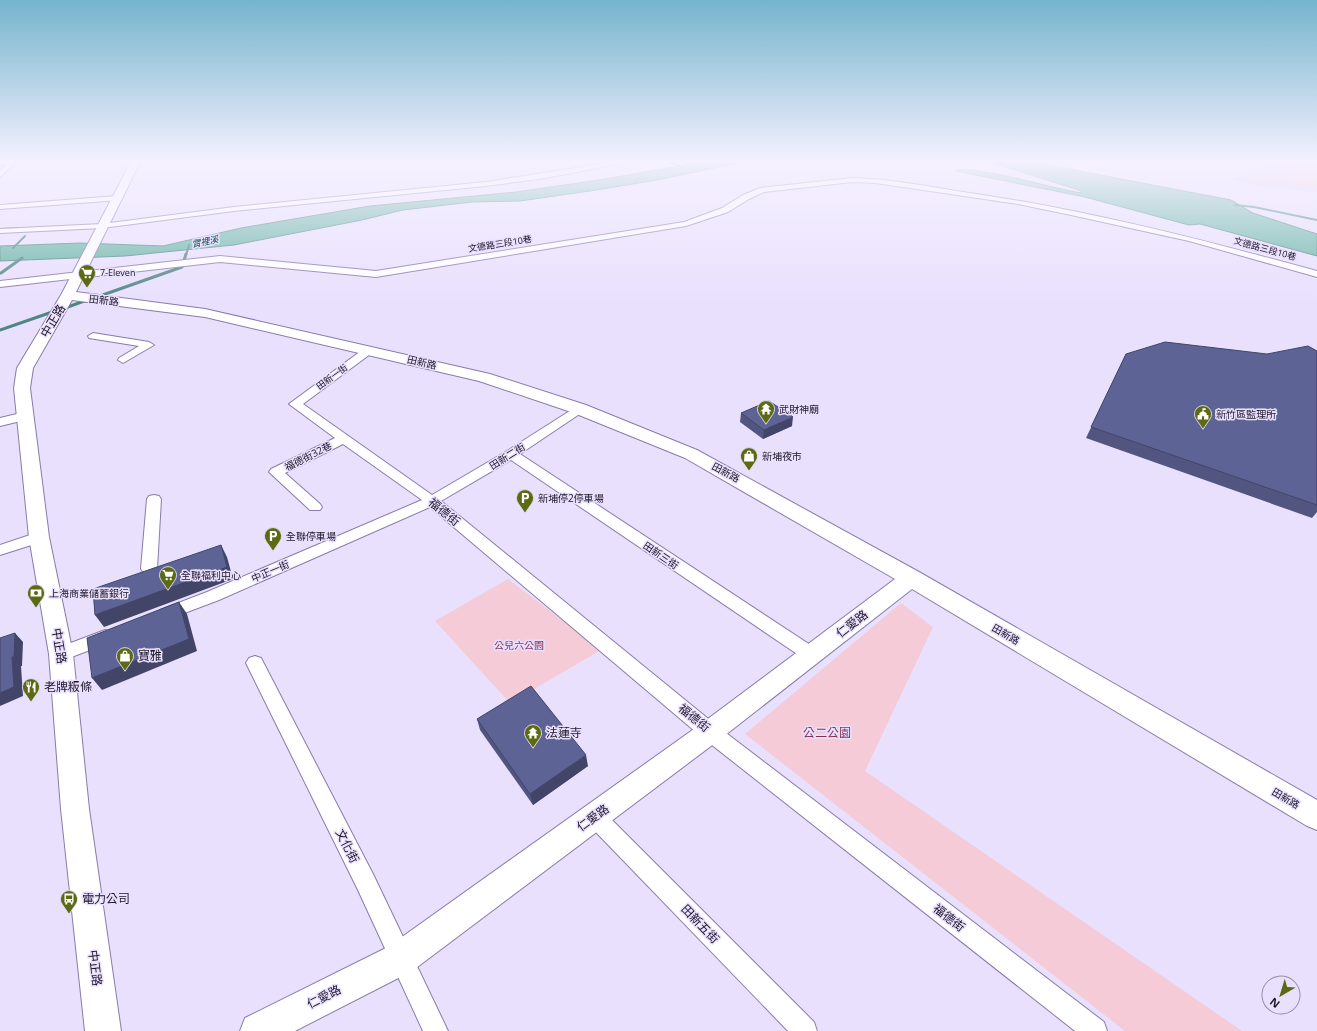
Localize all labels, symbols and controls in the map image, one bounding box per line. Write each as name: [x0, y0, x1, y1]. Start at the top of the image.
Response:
water label: 霄裡溪: [190, 232, 221, 251]
street label: 文德路三段10巷: [467, 232, 533, 255]
street label: 文德路三段10巷: [1232, 234, 1298, 263]
supermarket icon: 7-Eleven: [77, 263, 97, 288]
place label: 7-Eleven: [100, 266, 135, 279]
street label: 田新路: [88, 291, 120, 309]
street label: 中正路: [36, 301, 69, 341]
street label: 田新路: [406, 352, 438, 372]
street label: 田新一街: [313, 361, 350, 392]
temple icon: 武財神廟: [756, 399, 776, 424]
place label: 武財神廟: [779, 402, 819, 416]
public building icon: 新竹區監理所: [1193, 404, 1213, 429]
place label: 新竹區監理所: [1216, 407, 1276, 421]
street label: 福德街32巷: [282, 438, 334, 474]
street label: 田新二街: [486, 439, 528, 473]
shop icon: 新埔夜市: [739, 446, 759, 471]
place label: 新埔夜市: [762, 449, 802, 463]
street label: 田新路: [709, 459, 743, 485]
parking icon: 新埔停2停車場: [515, 488, 535, 513]
place label: 新埔停2停車場: [538, 491, 604, 505]
street label: 福德街: [425, 494, 464, 530]
parking icon: 全聯停車場: [263, 526, 283, 551]
place label: 全聯停車場: [286, 529, 336, 543]
street label: 田新三街: [641, 538, 681, 572]
street label: 中正一街: [249, 557, 291, 585]
supermarket icon: 全聯福利中心: [158, 565, 178, 590]
place label: 全聯福利中心: [181, 568, 241, 582]
bank icon: 上海商業儲蓄銀行: [26, 583, 46, 608]
place label: 上海商業儲蓄銀行: [49, 586, 129, 600]
street label: 仁愛路: [832, 606, 871, 641]
street label: 田新路: [990, 620, 1022, 648]
street label: 中正路: [48, 627, 71, 665]
park label: 公兒六公園: [494, 638, 544, 652]
shop icon: 寶雅: [115, 646, 135, 671]
place label: 寶雅: [138, 647, 162, 664]
restaurant icon: 老牌粄條: [21, 677, 41, 702]
place label: 老牌粄條: [44, 678, 92, 695]
street label: 福德街: [675, 700, 714, 736]
temple icon: 法蓮寺: [523, 723, 543, 748]
place label: 法蓮寺: [546, 724, 582, 741]
park label: 公二公園: [803, 724, 851, 741]
street label: 田新路: [1270, 784, 1302, 812]
street label: 仁愛路: [573, 800, 612, 835]
street label: 文化街: [332, 826, 363, 866]
bus stop icon: 電力公司: [59, 889, 79, 914]
place label: 電力公司: [82, 890, 130, 907]
street label: 田新五街: [678, 900, 723, 947]
street label: 福德街: [930, 900, 969, 935]
street label: 中正路: [85, 949, 106, 987]
north arrow: [1261, 975, 1301, 1015]
street label: 仁愛路: [304, 981, 344, 1012]
text: N: [1266, 995, 1283, 1012]

